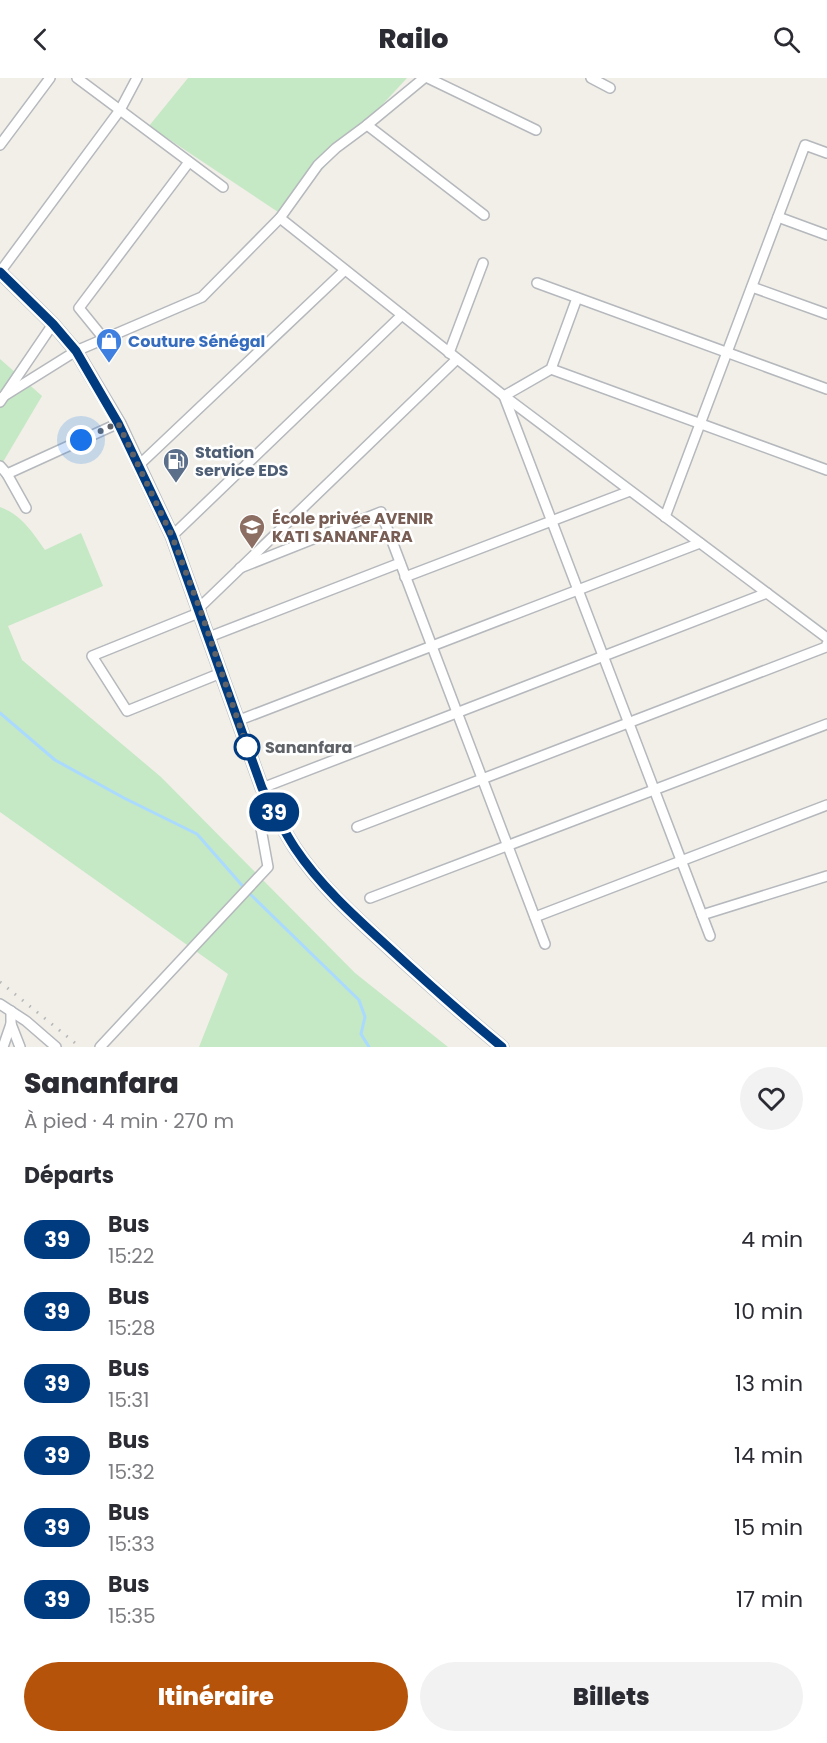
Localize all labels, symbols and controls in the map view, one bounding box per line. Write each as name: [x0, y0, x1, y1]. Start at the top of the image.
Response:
text: Railo: [378, 20, 449, 57]
icon: back: [24, 23, 57, 56]
icon: search: [770, 23, 803, 56]
shop icon: Couture Sénégal: [94, 326, 124, 364]
place label: Couture Sénégal: [128, 330, 265, 353]
your location: [66, 425, 96, 455]
place label: Station service EDS: [195, 441, 289, 482]
fuel station icon: Station service EDS: [161, 446, 191, 484]
place label: École privée AVENIR KATI SANANFARA: [272, 507, 433, 548]
school or university icon: École privée AVENIR KATI SANANFARA: [237, 512, 267, 550]
marker: Sananfara: [234, 734, 260, 760]
place label: Sananfara: [265, 736, 352, 759]
line badge: 39: [247, 792, 301, 832]
text: 39: [261, 798, 287, 827]
text: Sananfara: [24, 1064, 179, 1103]
button: heart: [740, 1067, 803, 1130]
text: À pied · 4 min · 270 m: [24, 1107, 234, 1135]
text: Départs: [24, 1160, 114, 1191]
text: Bus: [108, 1209, 150, 1240]
text: 4 min: [741, 1224, 803, 1255]
text: 39: [44, 1225, 70, 1254]
text: 15:22: [108, 1242, 154, 1270]
text: Bus: [108, 1281, 150, 1312]
text: 10 min: [734, 1296, 803, 1327]
text: 39: [44, 1297, 70, 1326]
text: 15:28: [108, 1314, 155, 1342]
text: Bus: [108, 1353, 150, 1384]
text: 13 min: [735, 1368, 803, 1399]
text: 39: [44, 1369, 70, 1398]
text: 15:31: [108, 1386, 149, 1414]
text: Bus: [108, 1425, 150, 1456]
text: 14 min: [734, 1440, 803, 1471]
text: 39: [44, 1441, 70, 1470]
text: 15:32: [108, 1458, 155, 1486]
text: Bus: [108, 1497, 150, 1528]
text: 15 min: [734, 1512, 803, 1543]
text: 39: [44, 1513, 70, 1542]
text: 15:33: [108, 1530, 155, 1558]
text: Bus: [108, 1569, 150, 1600]
text: 17 min: [736, 1584, 803, 1615]
text: 39: [44, 1585, 70, 1614]
text: 15:35: [108, 1602, 156, 1630]
button: Itinéraire: [24, 1662, 408, 1731]
button: Billets: [420, 1662, 803, 1731]

